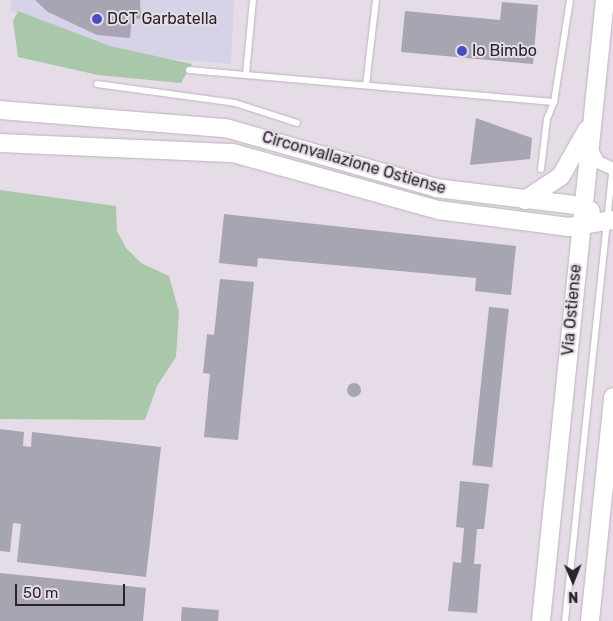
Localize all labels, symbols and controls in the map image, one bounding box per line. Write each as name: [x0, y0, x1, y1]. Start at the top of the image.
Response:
place label: DCT Garbatella: [107, 9, 218, 29]
marker: DCT Garbatella: [91, 13, 103, 25]
place label: Io Bimbo: [472, 41, 537, 61]
marker: Io Bimbo: [456, 45, 468, 57]
street label: Circonvallazione Ostiense: [260, 128, 448, 198]
street label: Via Ostiense: [558, 263, 586, 357]
north arrow: [548, 556, 598, 606]
scale bar: [18, 574, 128, 606]
text: 50 m: [23, 584, 58, 602]
text: N: [568, 588, 578, 605]

